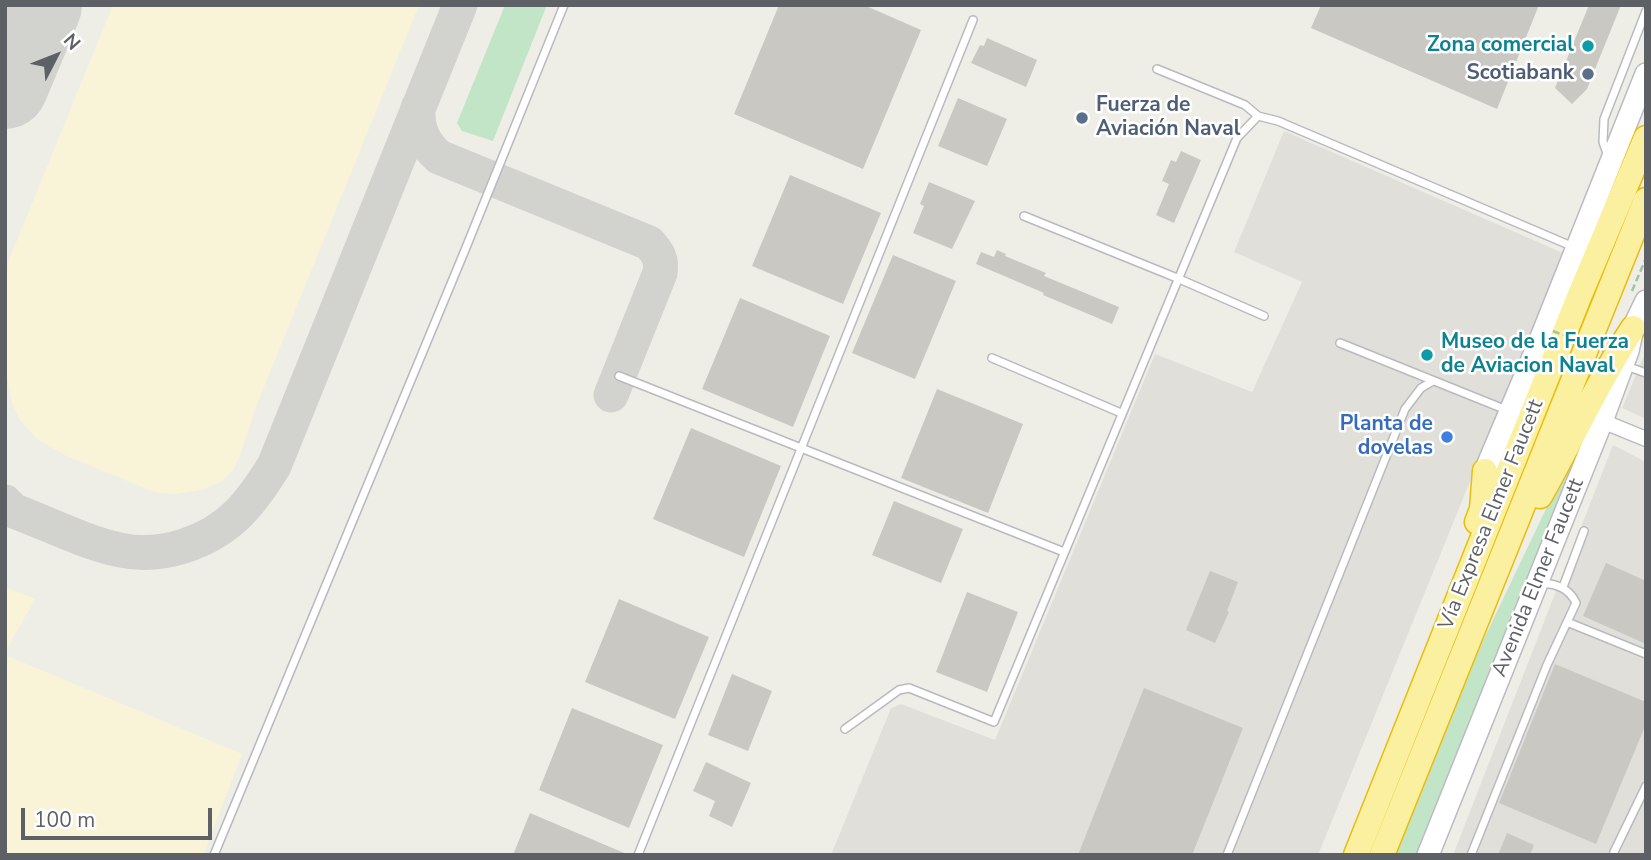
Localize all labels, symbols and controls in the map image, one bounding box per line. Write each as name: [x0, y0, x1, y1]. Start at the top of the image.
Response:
north arrow: [21, 21, 91, 91]
text: N: [57, 28, 86, 56]
place label: Zona comercial: [1427, 33, 1574, 59]
marker: Zona comercial: [1580, 38, 1596, 54]
place label: Scotiabank: [1467, 61, 1574, 87]
marker: Scotiabank: [1580, 66, 1596, 82]
place label: Fuerza de Aviación Naval: [1096, 93, 1240, 143]
marker: Fuerza de Aviación Naval: [1074, 110, 1090, 126]
place label: Museo de la Fuerza de Aviacion Naval: [1441, 330, 1629, 380]
marker: Museo de la Fuerza de Aviacion Naval: [1419, 347, 1435, 363]
street label: Vía Expresa Elmer Faucett: [1434, 396, 1550, 634]
place label: Planta de dovelas: [1340, 412, 1433, 462]
marker: Planta de dovelas: [1439, 429, 1455, 445]
street label: Avenida Elmer Faucett: [1488, 475, 1590, 681]
scale bar: [24, 794, 215, 838]
text: 100 m: [34, 806, 95, 834]

